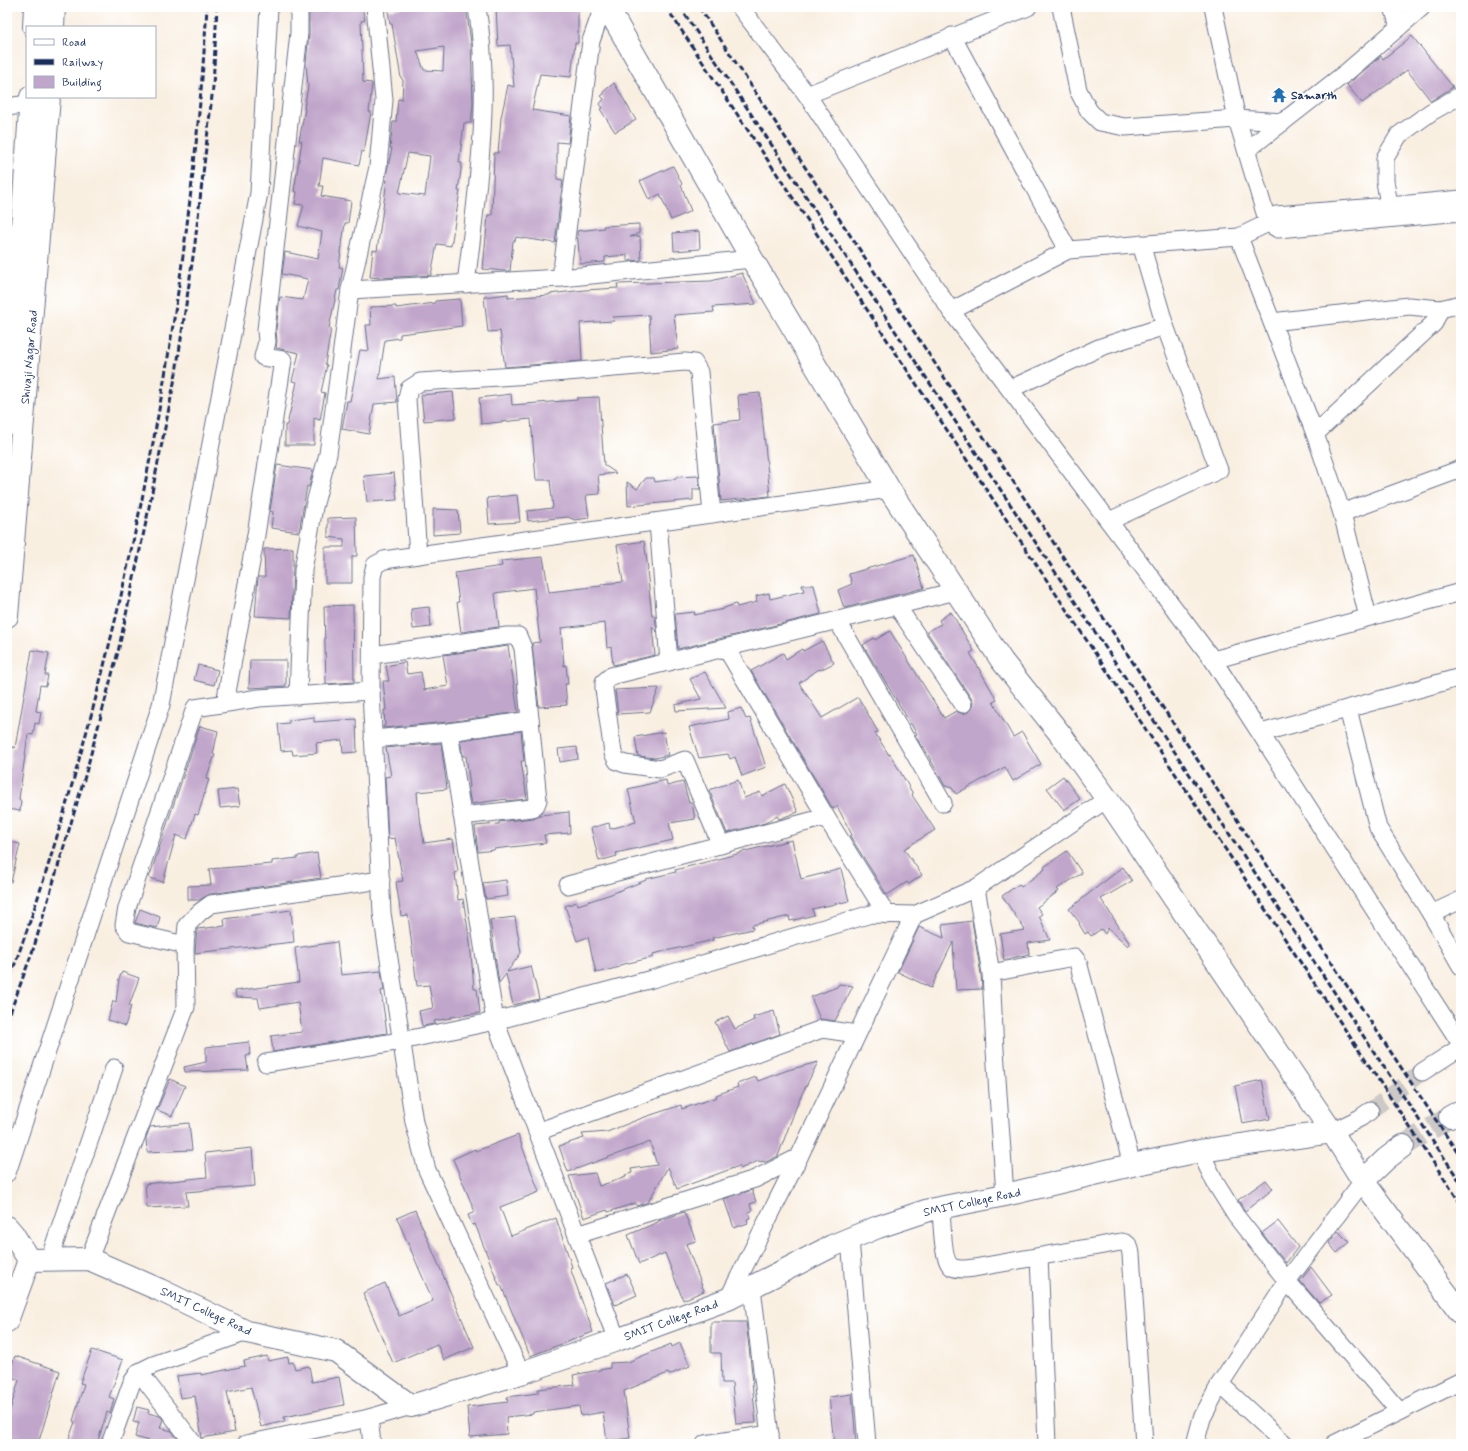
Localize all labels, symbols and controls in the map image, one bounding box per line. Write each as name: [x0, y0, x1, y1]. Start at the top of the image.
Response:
legend: [26, 26, 156, 98]
text: Road: [62, 35, 86, 51]
text: Railway: [62, 55, 104, 71]
text: Building: [62, 75, 102, 92]
temple icon: Samarth: [1270, 86, 1288, 104]
place label: Samarth: [1291, 88, 1337, 104]
street label: Shivaji Nagar Road: [18, 309, 42, 405]
street label: SMIT College Road: [922, 1185, 1022, 1221]
street label: SMIT College Road: [157, 1284, 254, 1340]
street label: SMIT College Road: [622, 1296, 721, 1345]

